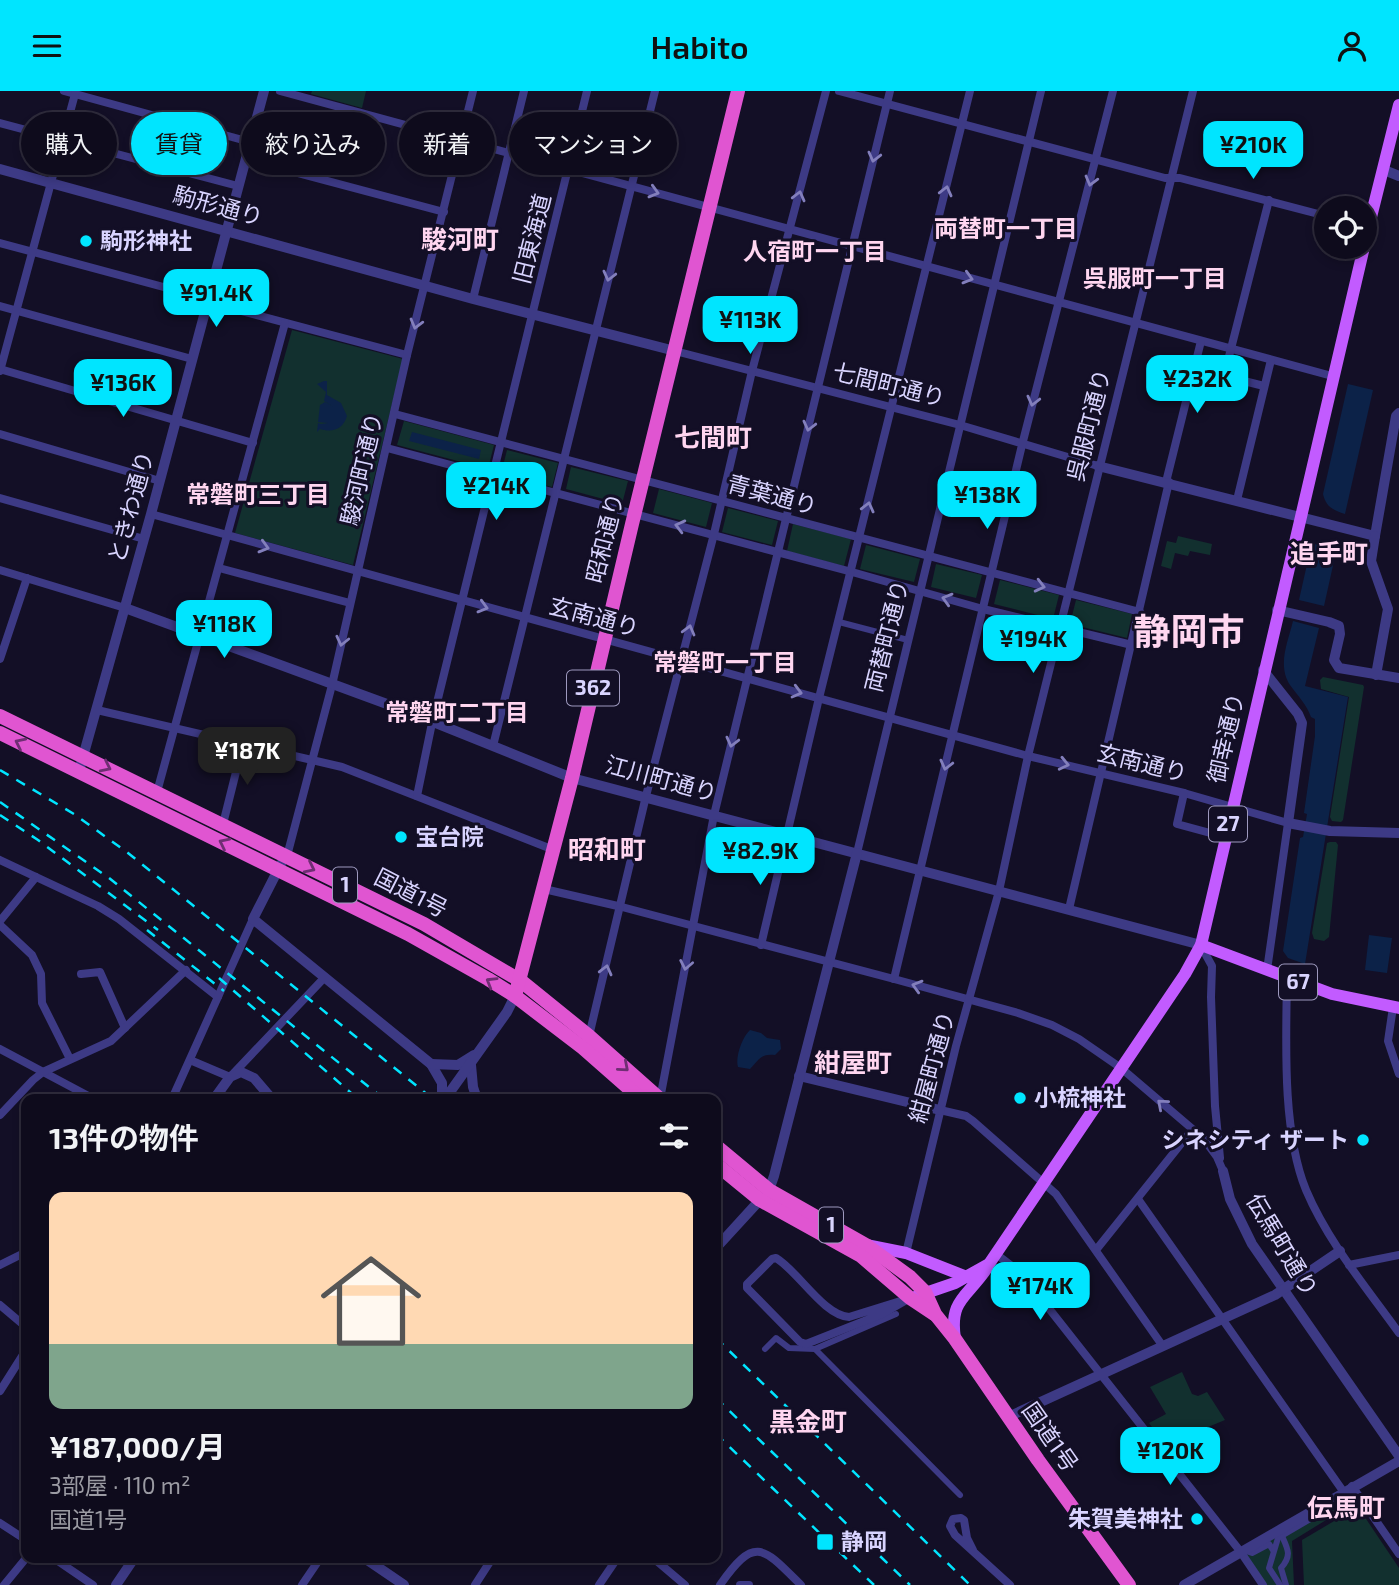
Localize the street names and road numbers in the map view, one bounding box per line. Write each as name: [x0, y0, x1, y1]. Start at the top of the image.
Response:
street label: 駒形通り: [170, 180, 266, 230]
street label: 旧東海道: [506, 191, 556, 287]
street label: 七間町通り: [830, 357, 948, 412]
street label: 呉服町通り: [1061, 366, 1116, 484]
street label: 駿河町通り: [334, 410, 388, 528]
street label: ときわ通り: [102, 448, 158, 566]
street label: 青葉通り: [724, 469, 820, 519]
street label: 昭和通り: [579, 490, 629, 586]
street label: 両替町通り: [859, 577, 914, 695]
street label: 玄南通り: [546, 591, 642, 641]
road number: 362: [567, 671, 619, 705]
street label: 御幸通り: [1201, 690, 1249, 786]
street label: 玄南通り: [1094, 737, 1190, 787]
street label: 江川町通り: [602, 750, 720, 806]
road number: 27: [1209, 807, 1247, 841]
street label: 国道1号: [370, 862, 453, 922]
road number: 1: [333, 867, 357, 903]
road number: 67: [1279, 965, 1317, 999]
street label: 紺屋町通り: [903, 1008, 959, 1126]
street label: 伝馬町通り: [1241, 1188, 1324, 1301]
road number: 1: [819, 1207, 843, 1243]
street label: 国道1号: [1017, 1396, 1085, 1476]

